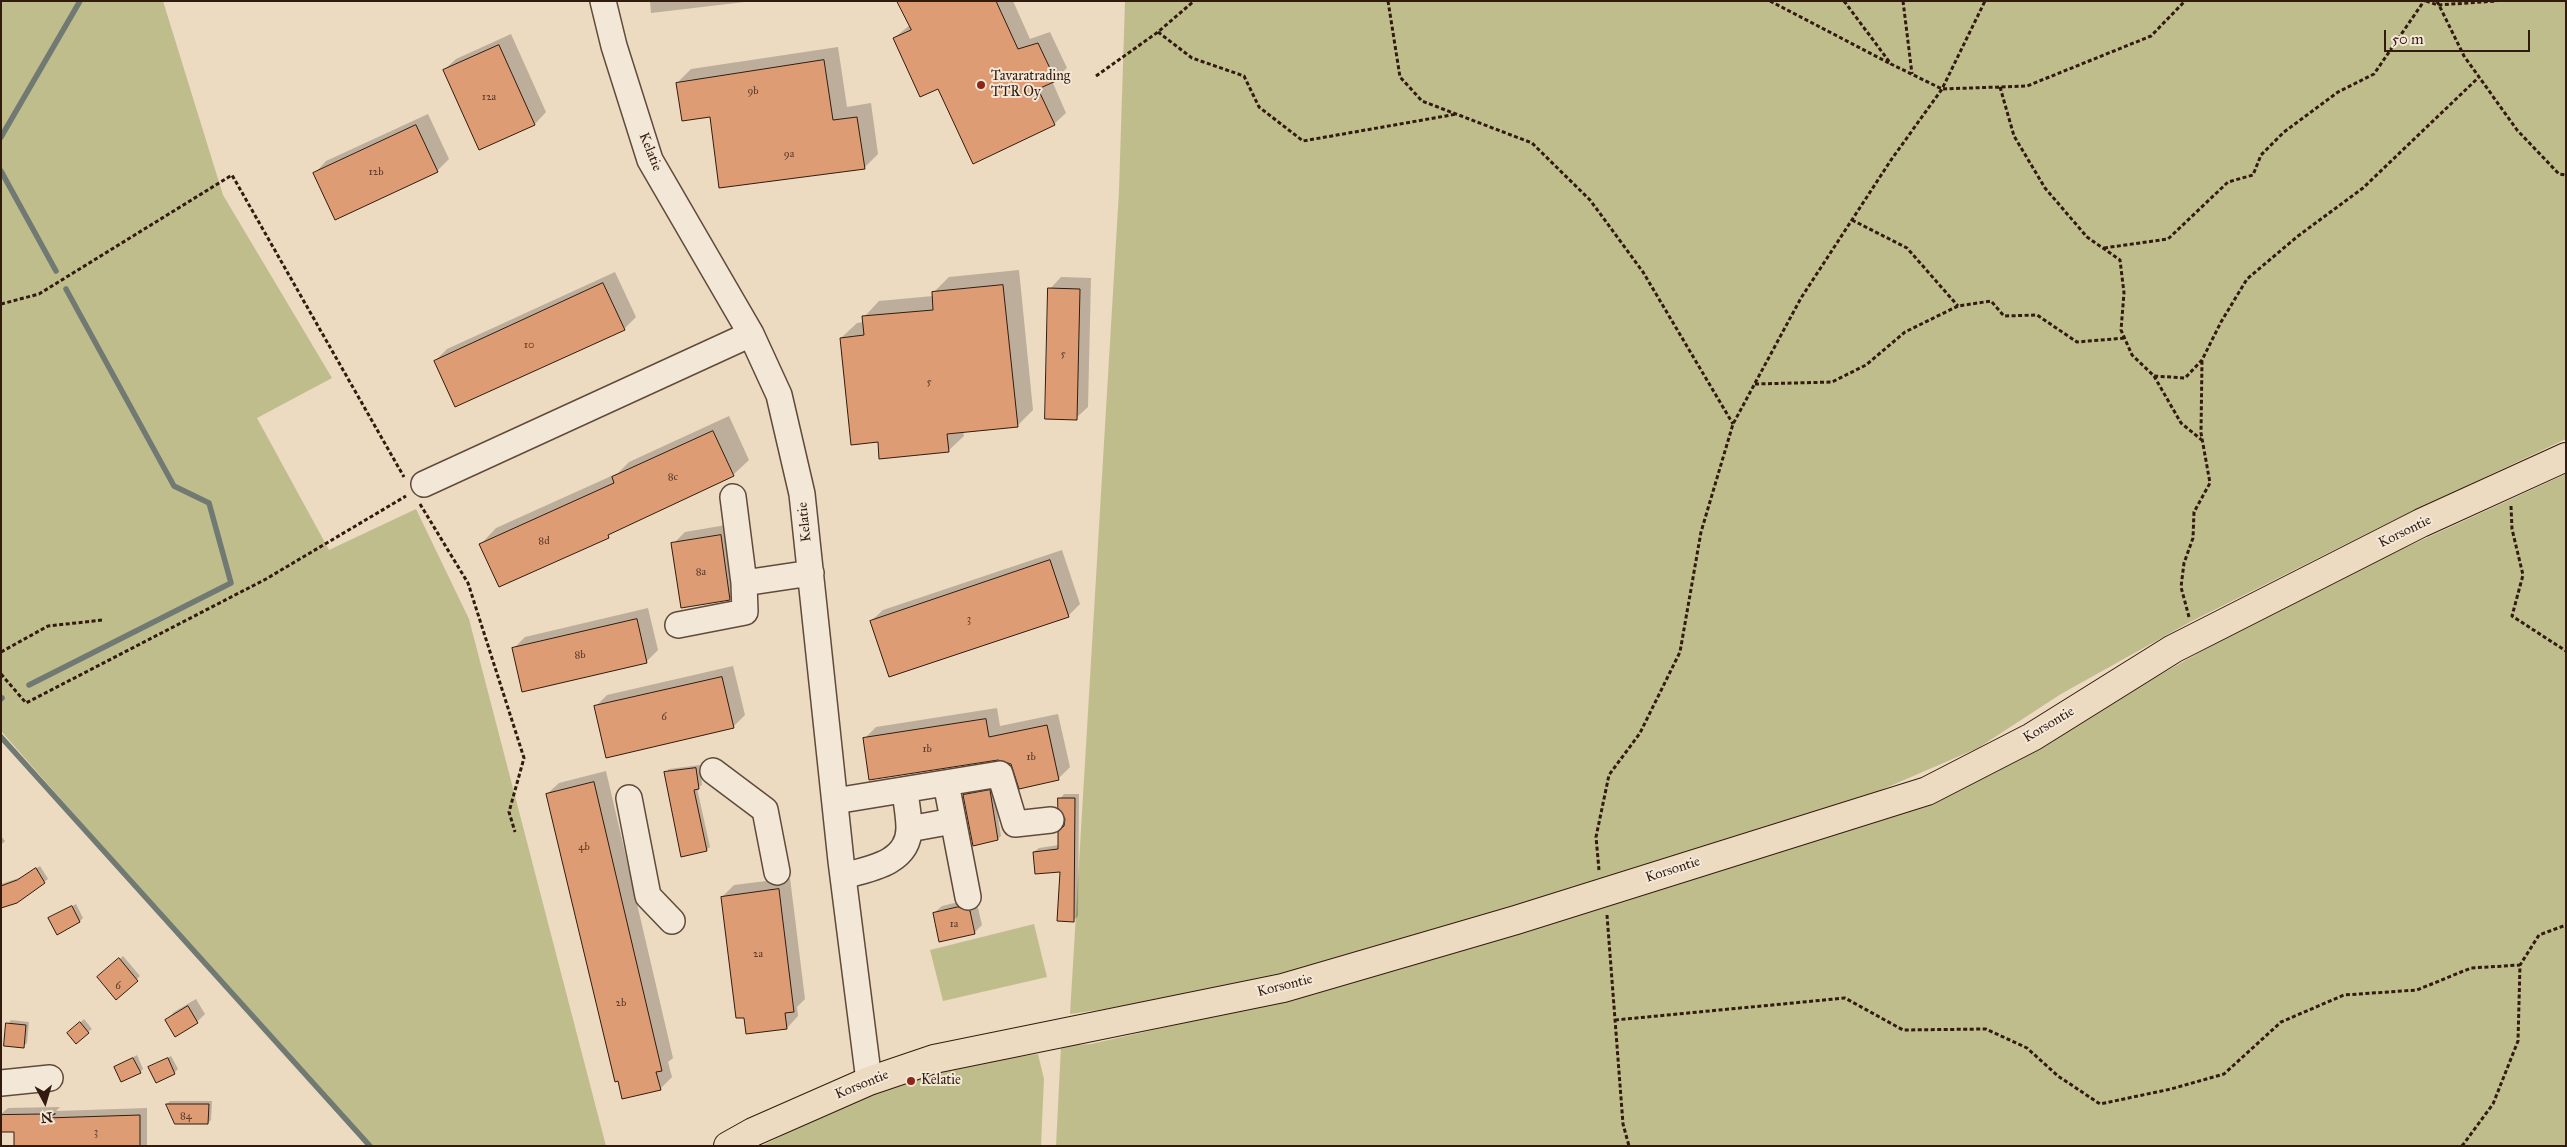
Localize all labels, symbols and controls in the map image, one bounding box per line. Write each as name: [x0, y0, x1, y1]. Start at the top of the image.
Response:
scale bar: [2387, 20, 2533, 52]
text: 50 m: [2392, 30, 2424, 48]
place label: Tavaratrading TTR Oy: [991, 69, 1070, 102]
marker: Tavaratrading TTR Oy: [975, 79, 987, 91]
house number: 9b: [747, 84, 759, 98]
house number: 12a: [482, 90, 496, 104]
street label: Kelatie: [635, 130, 665, 174]
house number: 9a: [784, 147, 794, 161]
house number: 12b: [368, 165, 384, 179]
house number: 10: [524, 338, 534, 352]
house number: 5: [1060, 347, 1066, 361]
house number: 5: [926, 375, 932, 389]
house number: 8c: [668, 470, 678, 484]
street label: Kelatie: [795, 501, 815, 543]
street label: Korsontie: [2376, 512, 2434, 552]
house number: 8d: [538, 534, 550, 548]
house number: 8a: [696, 565, 706, 579]
house number: 3: [967, 612, 971, 626]
house number: 8b: [574, 648, 586, 662]
street label: Korsontie: [2020, 703, 2078, 747]
house number: 6: [661, 710, 667, 724]
house number: 1b: [922, 742, 932, 756]
house number: 1b: [1026, 750, 1036, 764]
house number: 4b: [578, 840, 590, 854]
street label: Korsontie: [1644, 853, 1702, 887]
house number: 1a: [950, 917, 958, 931]
house number: 2a: [753, 947, 763, 961]
street label: Korsontie: [1256, 971, 1314, 1001]
house number: 6: [115, 979, 121, 993]
house number: 2b: [616, 996, 626, 1010]
street label: Korsontie: [833, 1067, 891, 1103]
place label: Kelatie: [921, 1073, 961, 1089]
marker: Kelatie: [905, 1075, 917, 1087]
north arrow: [20, 1077, 70, 1127]
text: N: [40, 1108, 53, 1126]
house number: 84: [180, 1109, 192, 1123]
house number: 3: [94, 1125, 98, 1139]

